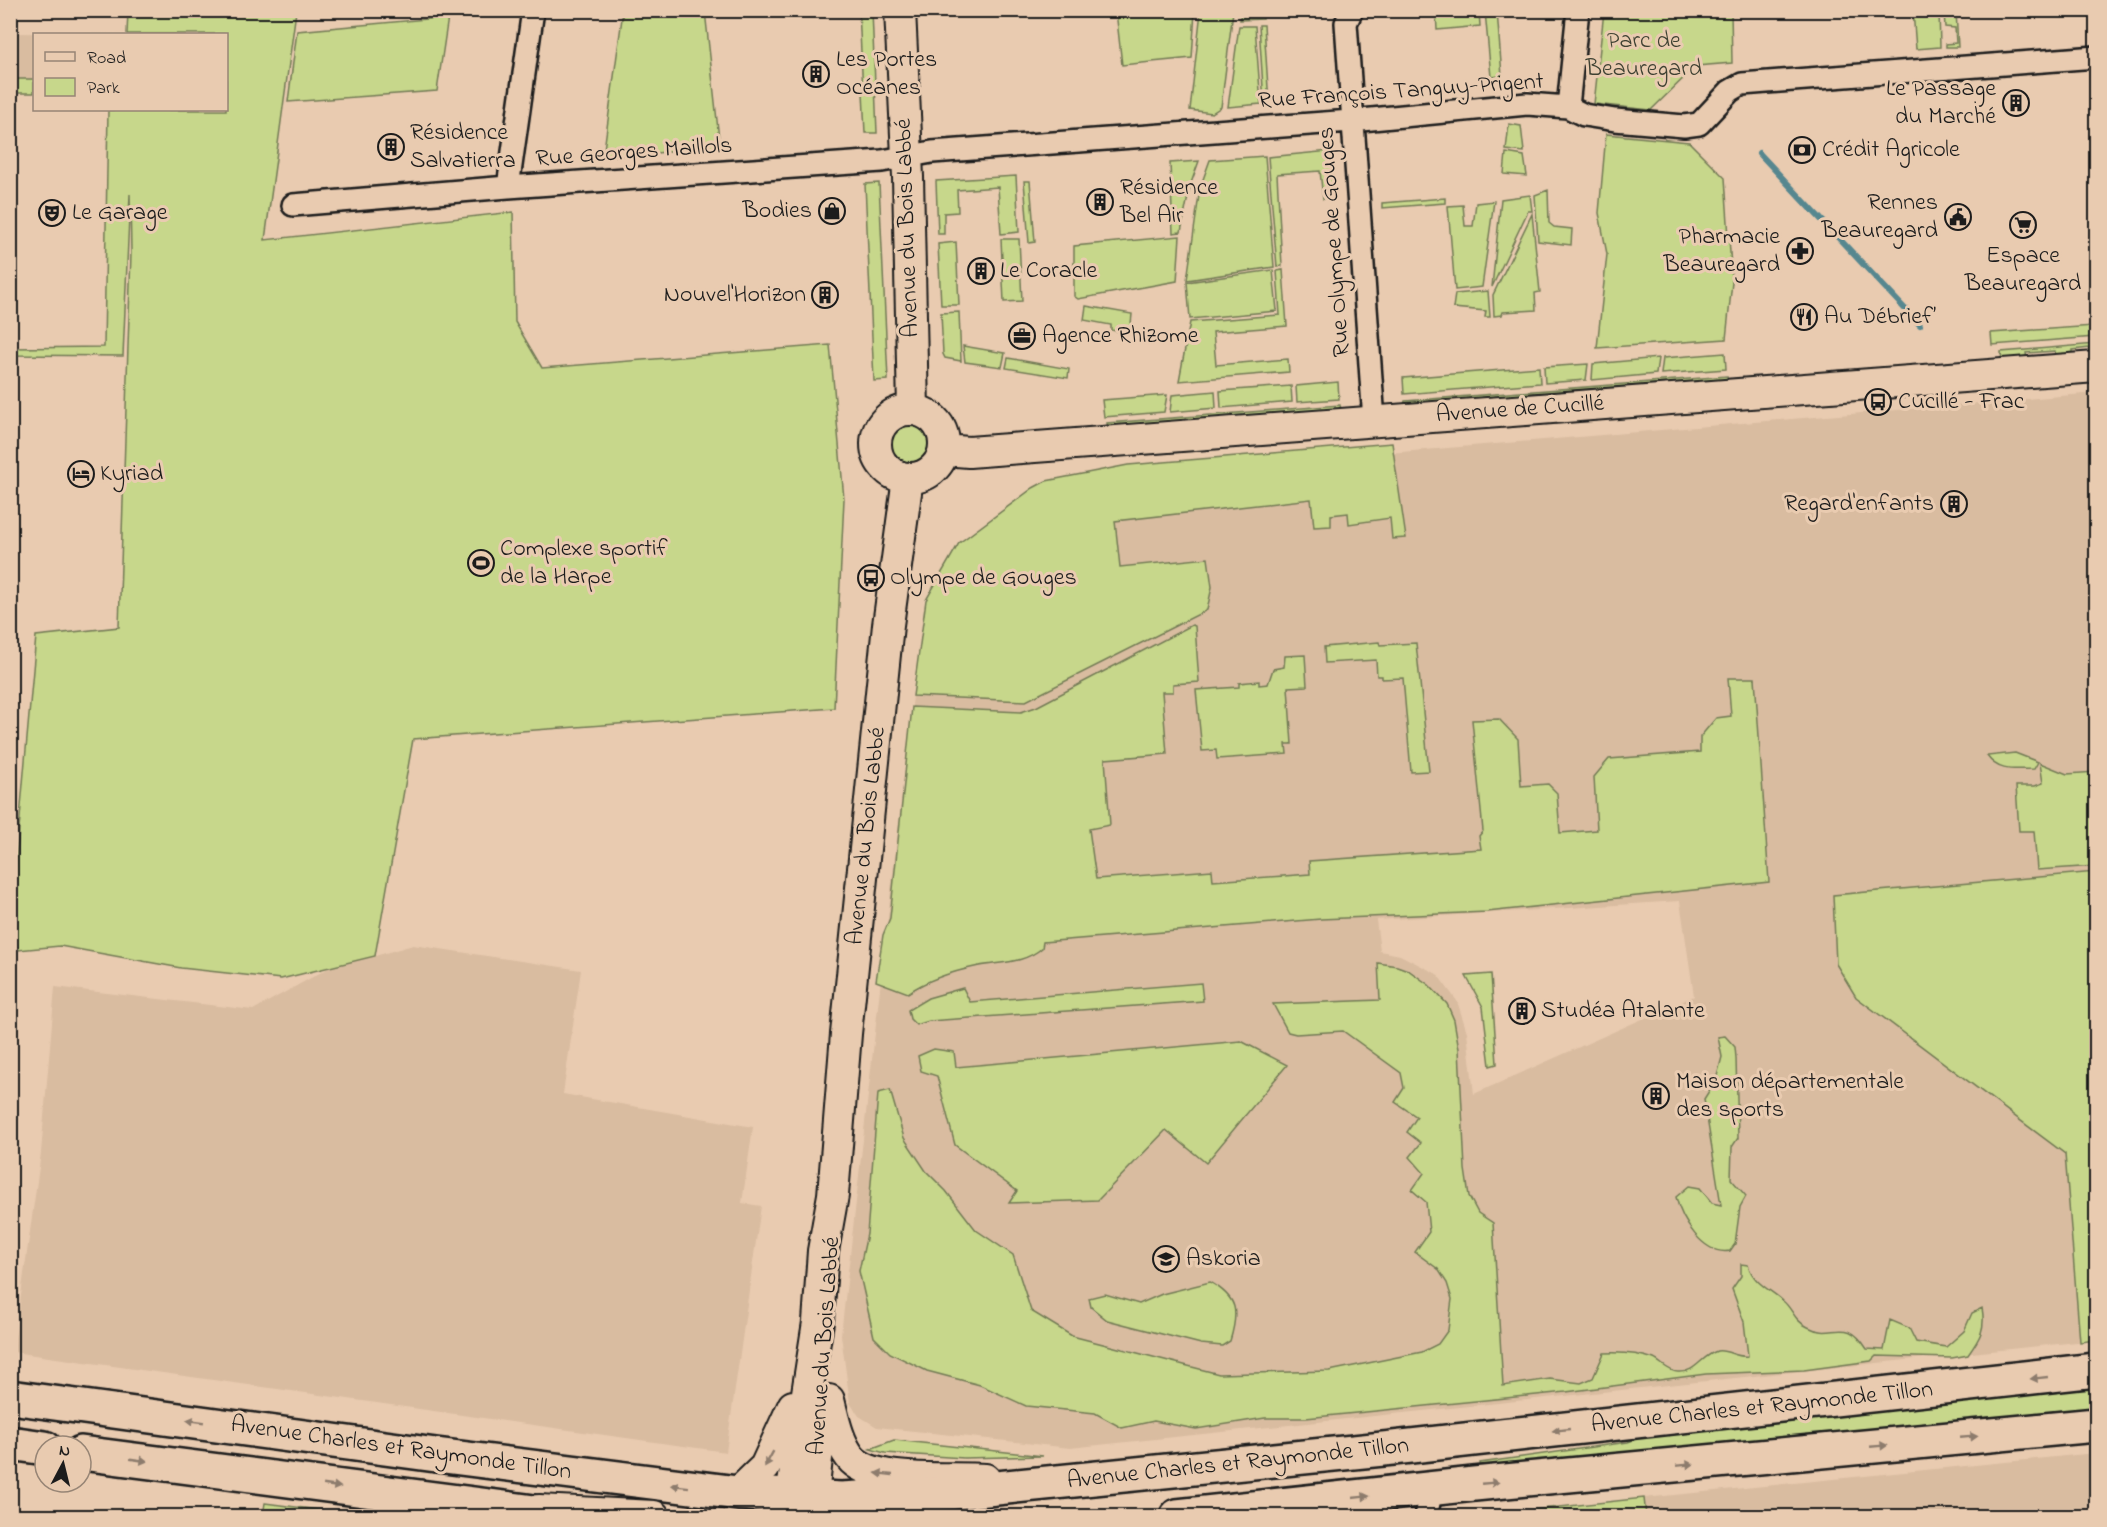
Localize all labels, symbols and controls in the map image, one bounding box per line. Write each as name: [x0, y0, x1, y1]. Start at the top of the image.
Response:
park label: Parc de Beauregard: [1585, 24, 1703, 87]
legend: [33, 33, 228, 111]
place label: Les Portes Océanes: [836, 43, 937, 106]
text: Road: [87, 46, 126, 72]
building icon: Les Portes Océanes: [801, 59, 831, 89]
street label: Rue François Tanguy-Prigent: [1257, 65, 1545, 120]
place label: Le Passage du Marché: [1886, 72, 1996, 135]
text: Park: [87, 76, 120, 102]
building icon: Le Passage du Marché: [2001, 88, 2031, 118]
place label: Résidence Salvatierra: [410, 116, 516, 179]
street label: Avenue du Bois Labbé: [887, 118, 929, 338]
street label: Rue Olympe de Gouges: [1310, 126, 1361, 358]
street label: Rue Georges Maillols: [534, 129, 734, 177]
building icon: Résidence Salvatierra: [376, 132, 406, 162]
place label: Crédit Agricole: [1822, 133, 1960, 168]
bank icon: Crédit Agricole: [1787, 135, 1817, 165]
place label: Résidence Bel Air: [1119, 171, 1218, 234]
place label: Rennes Beauregard: [1821, 186, 1939, 249]
building icon: Résidence Bel Air: [1085, 187, 1115, 217]
place label: Bodies: [742, 194, 812, 229]
place label: Le Garage: [72, 196, 168, 231]
shop icon: Bodies: [817, 196, 847, 226]
theatre icon: Le Garage: [37, 198, 67, 228]
public building icon: Rennes Beauregard: [1943, 202, 1973, 232]
supermarket icon: Espace Beauregard: [2008, 210, 2038, 240]
place label: Pharmacie Beauregard: [1663, 220, 1781, 283]
pharmacy icon: Pharmacie Beauregard: [1785, 236, 1815, 266]
place label: Espace Beauregard: [1964, 239, 2082, 302]
place label: Le Coracle: [1000, 254, 1097, 289]
building icon: Le Coracle: [966, 256, 996, 286]
place label: Nouvel'Horizon: [664, 278, 806, 313]
building icon: Nouvel'Horizon: [810, 280, 840, 310]
place label: Au Débrief’: [1824, 300, 1936, 335]
restaurant icon: Au Débrief’: [1789, 302, 1819, 332]
place label: Agence Rhizome: [1042, 319, 1199, 354]
office icon: Agence Rhizome: [1007, 321, 1037, 351]
place label: Cucillé - Frac: [1898, 385, 2025, 420]
street label: Avenue de Cucillé: [1435, 387, 1606, 433]
bus stop icon: Cucillé - Frac: [1863, 387, 1893, 417]
place label: Kyriad: [100, 457, 164, 493]
hotel icon: Kyriad: [66, 459, 96, 489]
place label: Regard'enfants: [1784, 487, 1934, 522]
building icon: Regard'enfants: [1939, 489, 1969, 519]
place label: Complexe sportif de la Harpe: [500, 532, 668, 595]
sports icon: Complexe sportif de la Harpe: [466, 548, 496, 578]
place label: Olympe de Gouges: [890, 561, 1077, 597]
bus stop icon: Olympe de Gouges: [856, 563, 886, 593]
street label: Avenue du Bois Labbé: [838, 725, 896, 947]
place label: Studéa Atalante: [1541, 994, 1705, 1029]
building icon: Studéa Atalante: [1507, 996, 1537, 1026]
place label: Maison départementale des sports: [1676, 1065, 1904, 1128]
building icon: Maison départementale des sports: [1641, 1081, 1671, 1111]
street label: Avenue du Bois Labbé: [800, 1235, 850, 1457]
place label: Askoria: [1186, 1242, 1261, 1277]
school or university icon: Askoria: [1151, 1244, 1181, 1274]
street label: Avenue Charles et Raymonde Tillon: [1589, 1373, 1935, 1444]
one-way arrow: [2029, 1373, 2048, 1383]
street label: Avenue Charles et Raymonde Tillon: [228, 1408, 574, 1491]
one-way arrow: [185, 1417, 204, 1426]
one-way arrow: [1551, 1425, 1570, 1435]
street label: Avenue Charles et Raymonde Tillon: [1065, 1429, 1411, 1500]
one-way arrow: [1959, 1432, 1978, 1442]
north arrow: [33, 1434, 93, 1494]
text: N: [58, 1439, 72, 1464]
one-way arrow: [1869, 1441, 1888, 1451]
one-way arrow: [764, 1451, 774, 1468]
one-way arrow: [130, 1456, 149, 1465]
one-way arrow: [1675, 1460, 1694, 1469]
one-way arrow: [875, 1469, 894, 1478]
one-way arrow: [1481, 1478, 1500, 1488]
one-way arrow: [323, 1481, 342, 1490]
one-way arrow: [670, 1481, 689, 1490]
one-way arrow: [1351, 1492, 1370, 1502]

